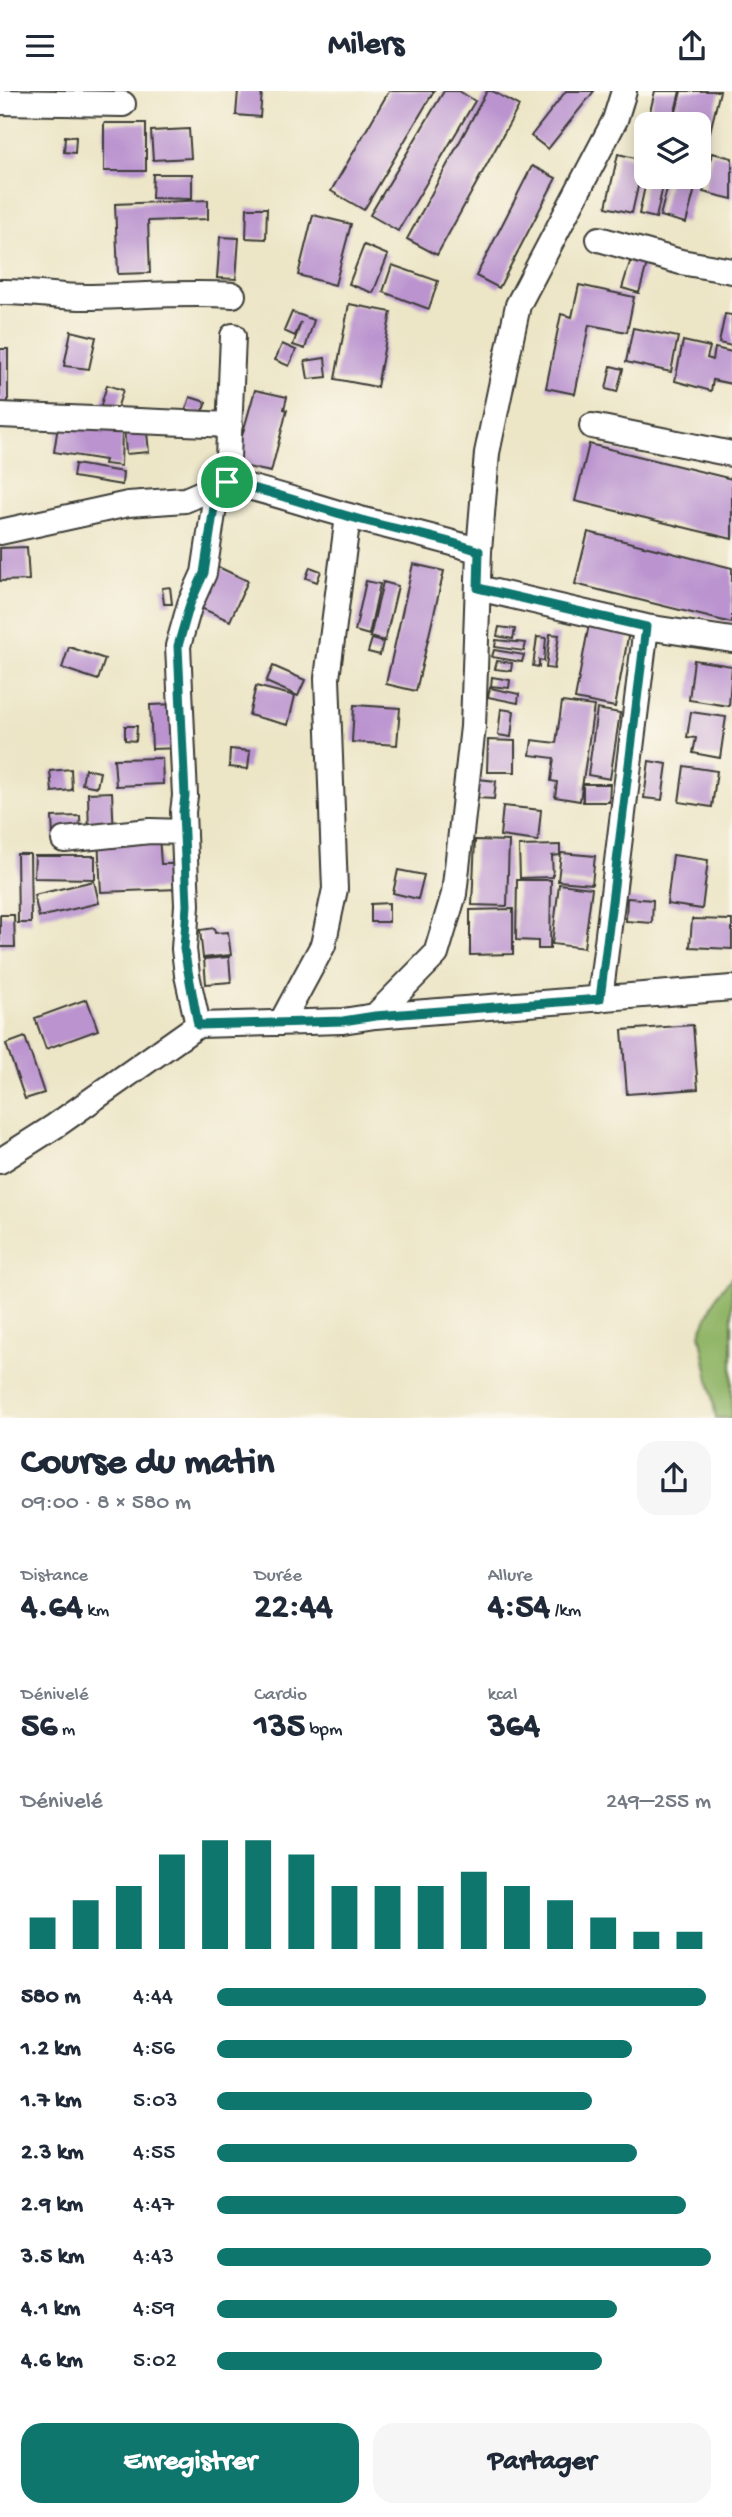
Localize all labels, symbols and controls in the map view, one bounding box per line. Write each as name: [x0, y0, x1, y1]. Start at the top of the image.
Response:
icon: menu: [21, 27, 59, 65]
text: Milers: [328, 27, 404, 65]
icon: share: [673, 27, 711, 65]
map controls: [634, 112, 711, 189]
button: layers: [634, 112, 711, 189]
pin: [197, 452, 257, 512]
icon: arrive: [208, 463, 246, 501]
button: share: [637, 1441, 711, 1515]
text: Course du matin: [21, 1442, 274, 1486]
text: 09:00 · 8 × 580 m: [21, 1490, 191, 1517]
text: Distance: [21, 1565, 88, 1588]
text: Durée: [254, 1565, 302, 1588]
text: Allure: [488, 1565, 533, 1588]
text: 4.64: [21, 1588, 83, 1629]
text: 22:44: [254, 1588, 333, 1629]
text: 4:54: [488, 1588, 550, 1629]
text: km: [83, 1600, 109, 1623]
text: /km: [550, 1600, 581, 1623]
text: Dénivelé: [21, 1684, 89, 1707]
text: Cardio: [254, 1684, 307, 1707]
text: kcal: [488, 1684, 517, 1707]
text: 56: [21, 1707, 57, 1748]
text: 135: [254, 1707, 305, 1748]
text: 364: [488, 1707, 540, 1748]
text: m: [57, 1719, 75, 1742]
text: bpm: [305, 1719, 342, 1742]
text: Dénivelé: [21, 1789, 103, 1816]
text: 249–255 m: [606, 1789, 711, 1816]
text: 580 m: [21, 1984, 81, 2011]
text: 4:44: [133, 1984, 173, 2011]
text: 1.2 km: [21, 2036, 81, 2063]
text: 4:56: [133, 2036, 175, 2063]
text: 1.7 km: [21, 2088, 82, 2115]
text: 5:03: [133, 2088, 177, 2115]
text: 2.3 km: [21, 2140, 83, 2167]
text: 4:55: [133, 2140, 175, 2167]
text: 2.9 km: [21, 2192, 83, 2219]
text: 4:47: [133, 2192, 174, 2219]
text: 3.5 km: [21, 2244, 84, 2271]
text: 4:43: [133, 2244, 174, 2271]
text: 4.1 km: [21, 2296, 80, 2323]
text: 4:59: [133, 2296, 175, 2323]
text: 4.6 km: [21, 2348, 83, 2375]
text: 5:02: [133, 2348, 177, 2375]
button: Enregistrer: [21, 2423, 359, 2503]
button: Partager: [373, 2423, 711, 2503]

